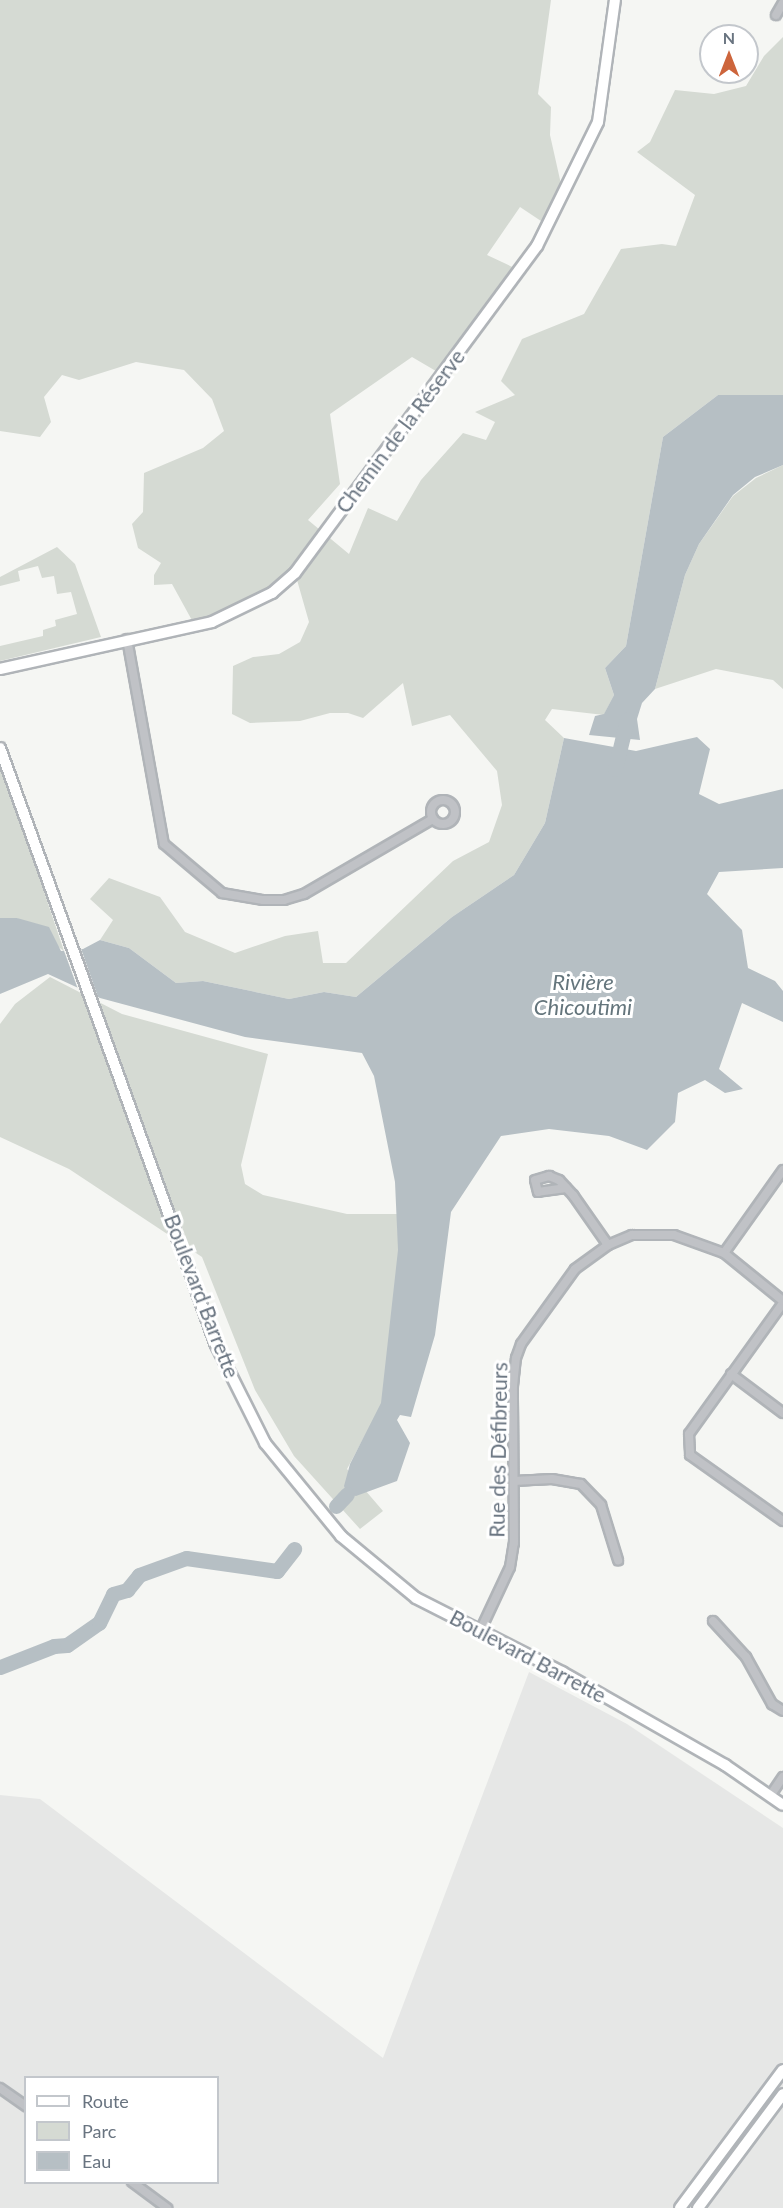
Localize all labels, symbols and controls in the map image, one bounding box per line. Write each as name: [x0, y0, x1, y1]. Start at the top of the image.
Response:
north arrow: [699, 24, 759, 84]
text: N: [723, 28, 735, 47]
street label: Chemin de la Réserve: [330, 344, 470, 518]
water label: Rivière Chicoutimi: [534, 968, 632, 1020]
street label: Boulevard Barrette: [159, 1211, 245, 1381]
street label: Rue des Défibreurs: [484, 1362, 512, 1538]
street label: Boulevard Barrette: [446, 1604, 610, 1708]
legend: [24, 2076, 219, 2184]
text: Route: [82, 2090, 129, 2112]
text: Parc: [82, 2120, 116, 2142]
text: Eau: [82, 2150, 111, 2172]

